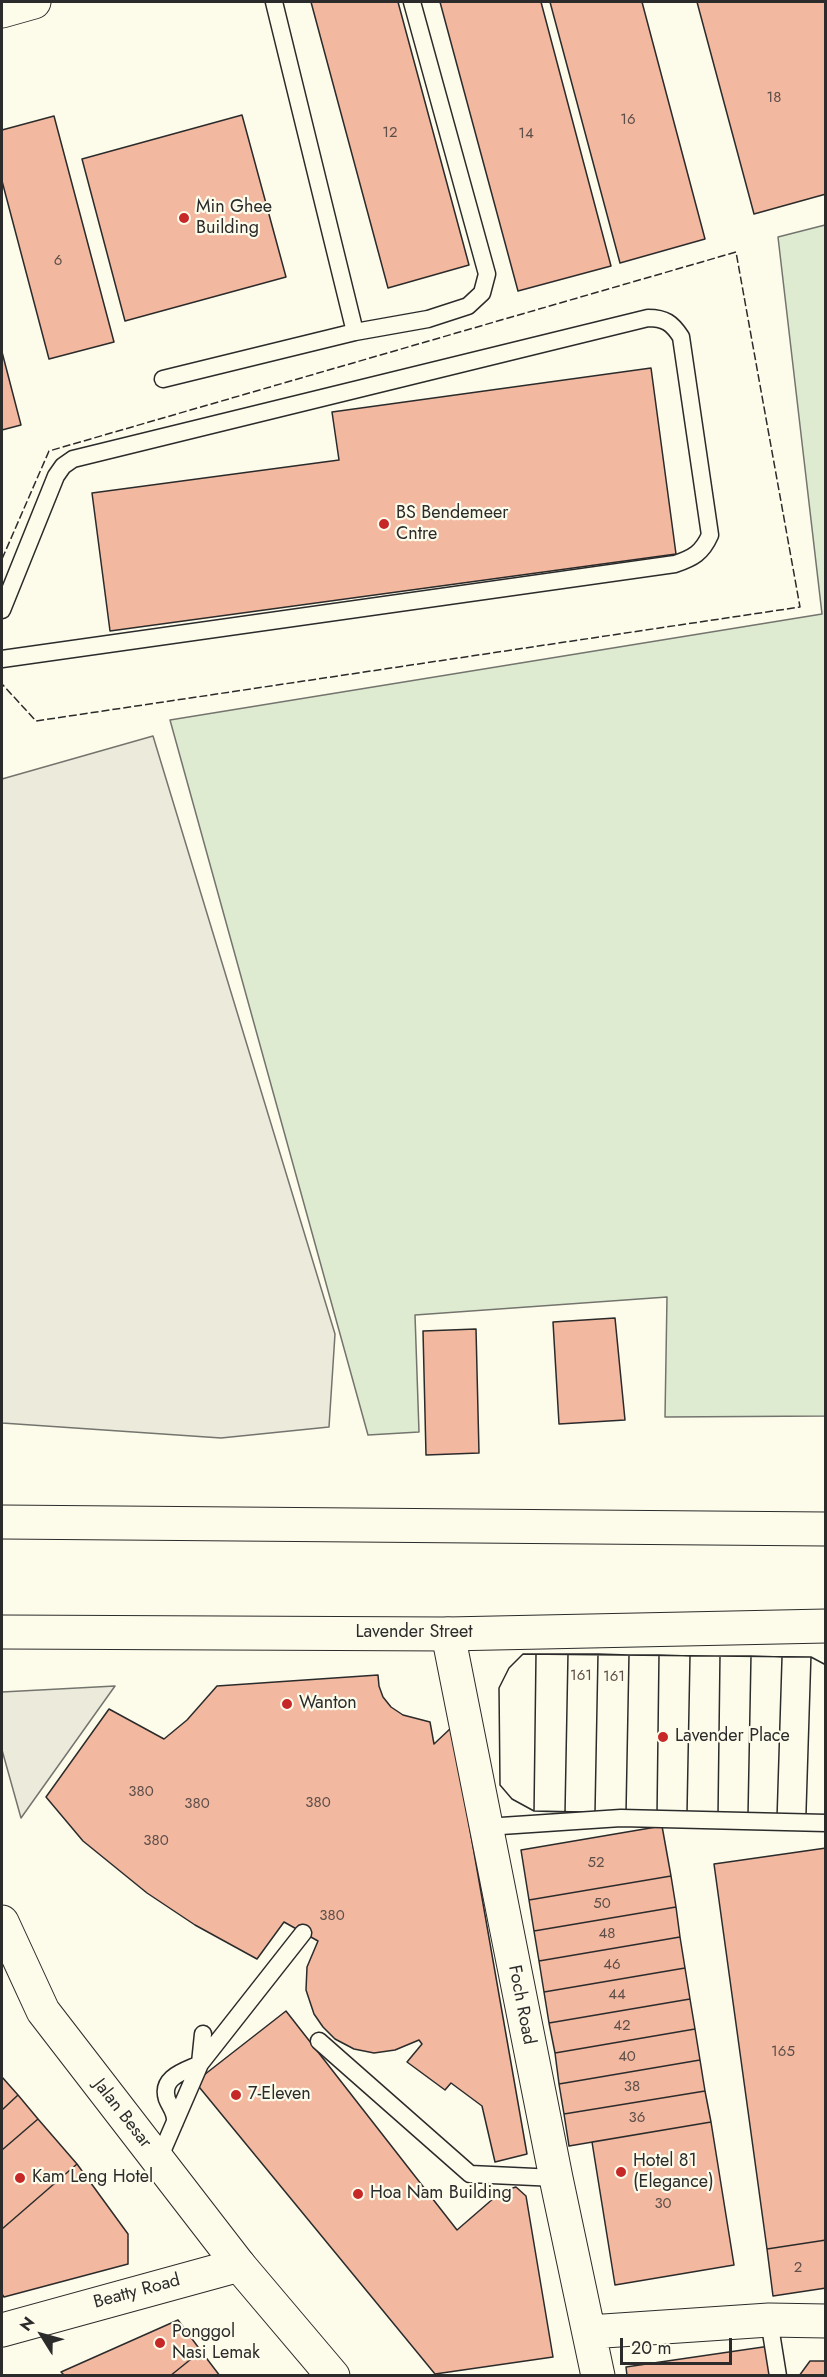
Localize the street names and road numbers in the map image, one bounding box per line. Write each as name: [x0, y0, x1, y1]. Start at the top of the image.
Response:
street label: Lavender Street: [355, 1622, 473, 1644]
street label: Foch Road: [503, 1963, 539, 2047]
street label: Jalan Besar: [88, 2075, 156, 2153]
street label: Beatty Road: [91, 2270, 183, 2314]

